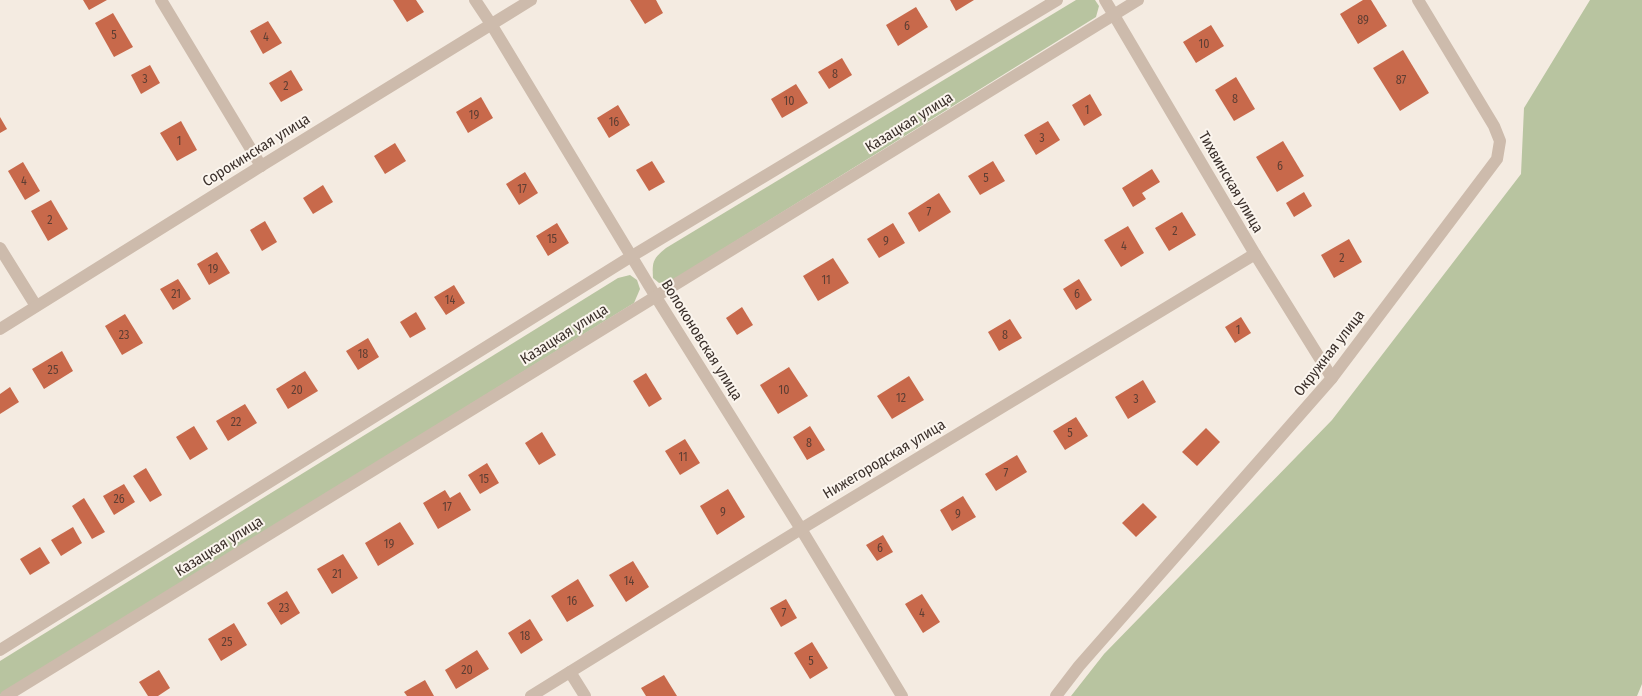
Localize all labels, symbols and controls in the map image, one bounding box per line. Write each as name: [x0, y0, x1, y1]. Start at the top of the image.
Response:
house number: 89: [1357, 13, 1369, 27]
house number: 6: [904, 19, 910, 33]
house number: 5: [111, 28, 117, 42]
house number: 4: [263, 30, 269, 44]
house number: 10: [1199, 37, 1209, 51]
house number: 8: [832, 67, 838, 81]
house number: 3: [142, 72, 148, 86]
house number: 87: [1396, 73, 1406, 87]
house number: 2: [283, 79, 289, 93]
street label: Казацкая улица: [862, 88, 956, 156]
house number: 8: [1232, 92, 1238, 106]
house number: 10: [784, 94, 794, 108]
house number: 1: [1085, 103, 1089, 117]
house number: 19: [469, 108, 479, 122]
street label: Сорокинская улица: [199, 110, 313, 190]
house number: 16: [609, 115, 619, 129]
street label: Тихвинская улица: [1195, 128, 1267, 236]
house number: 3: [1039, 131, 1045, 145]
house number: 1: [177, 134, 181, 148]
house number: 6: [1277, 159, 1283, 173]
house number: 5: [983, 171, 989, 185]
house number: 4: [21, 174, 27, 188]
house number: 17: [517, 182, 527, 196]
house number: 7: [927, 205, 932, 219]
house number: 2: [47, 213, 53, 227]
house number: 2: [1172, 224, 1178, 238]
house number: 15: [547, 232, 558, 246]
house number: 9: [883, 234, 889, 248]
house number: 4: [1121, 239, 1127, 253]
house number: 2: [1339, 251, 1345, 265]
house number: 19: [208, 262, 218, 276]
house number: 11: [821, 273, 831, 287]
street label: Волоконовская улица: [658, 276, 746, 404]
house number: 21: [171, 287, 181, 301]
house number: 6: [1074, 287, 1080, 301]
house number: 14: [445, 293, 455, 307]
street label: Казацкая улица: [517, 300, 611, 368]
street label: Окружная улица: [1290, 306, 1368, 400]
house number: 1: [1236, 323, 1240, 337]
house number: 23: [119, 328, 129, 342]
house number: 8: [1002, 328, 1008, 342]
house number: 18: [358, 347, 368, 361]
house number: 25: [48, 363, 59, 377]
house number: 20: [291, 383, 303, 397]
house number: 10: [779, 383, 789, 397]
house number: 12: [896, 391, 906, 405]
house number: 3: [1133, 392, 1139, 406]
house number: 22: [231, 415, 241, 429]
street label: Нижегородская улица: [819, 415, 949, 503]
house number: 5: [1067, 426, 1073, 440]
house number: 8: [806, 436, 812, 450]
house number: 11: [678, 450, 688, 464]
house number: 7: [1004, 466, 1009, 480]
house number: 15: [479, 472, 490, 486]
house number: 26: [113, 492, 125, 506]
house number: 17: [442, 500, 452, 514]
house number: 9: [720, 505, 726, 519]
house number: 9: [955, 507, 961, 521]
street label: Казацкая улица: [172, 512, 266, 580]
house number: 19: [384, 537, 394, 551]
house number: 6: [877, 541, 883, 555]
house number: 21: [332, 567, 342, 581]
house number: 14: [624, 574, 634, 588]
house number: 16: [567, 594, 577, 608]
house number: 23: [279, 601, 289, 615]
house number: 7: [782, 606, 787, 620]
house number: 4: [919, 606, 925, 620]
house number: 18: [520, 629, 530, 643]
house number: 25: [222, 635, 233, 649]
house number: 5: [808, 654, 814, 668]
house number: 20: [461, 663, 473, 677]

